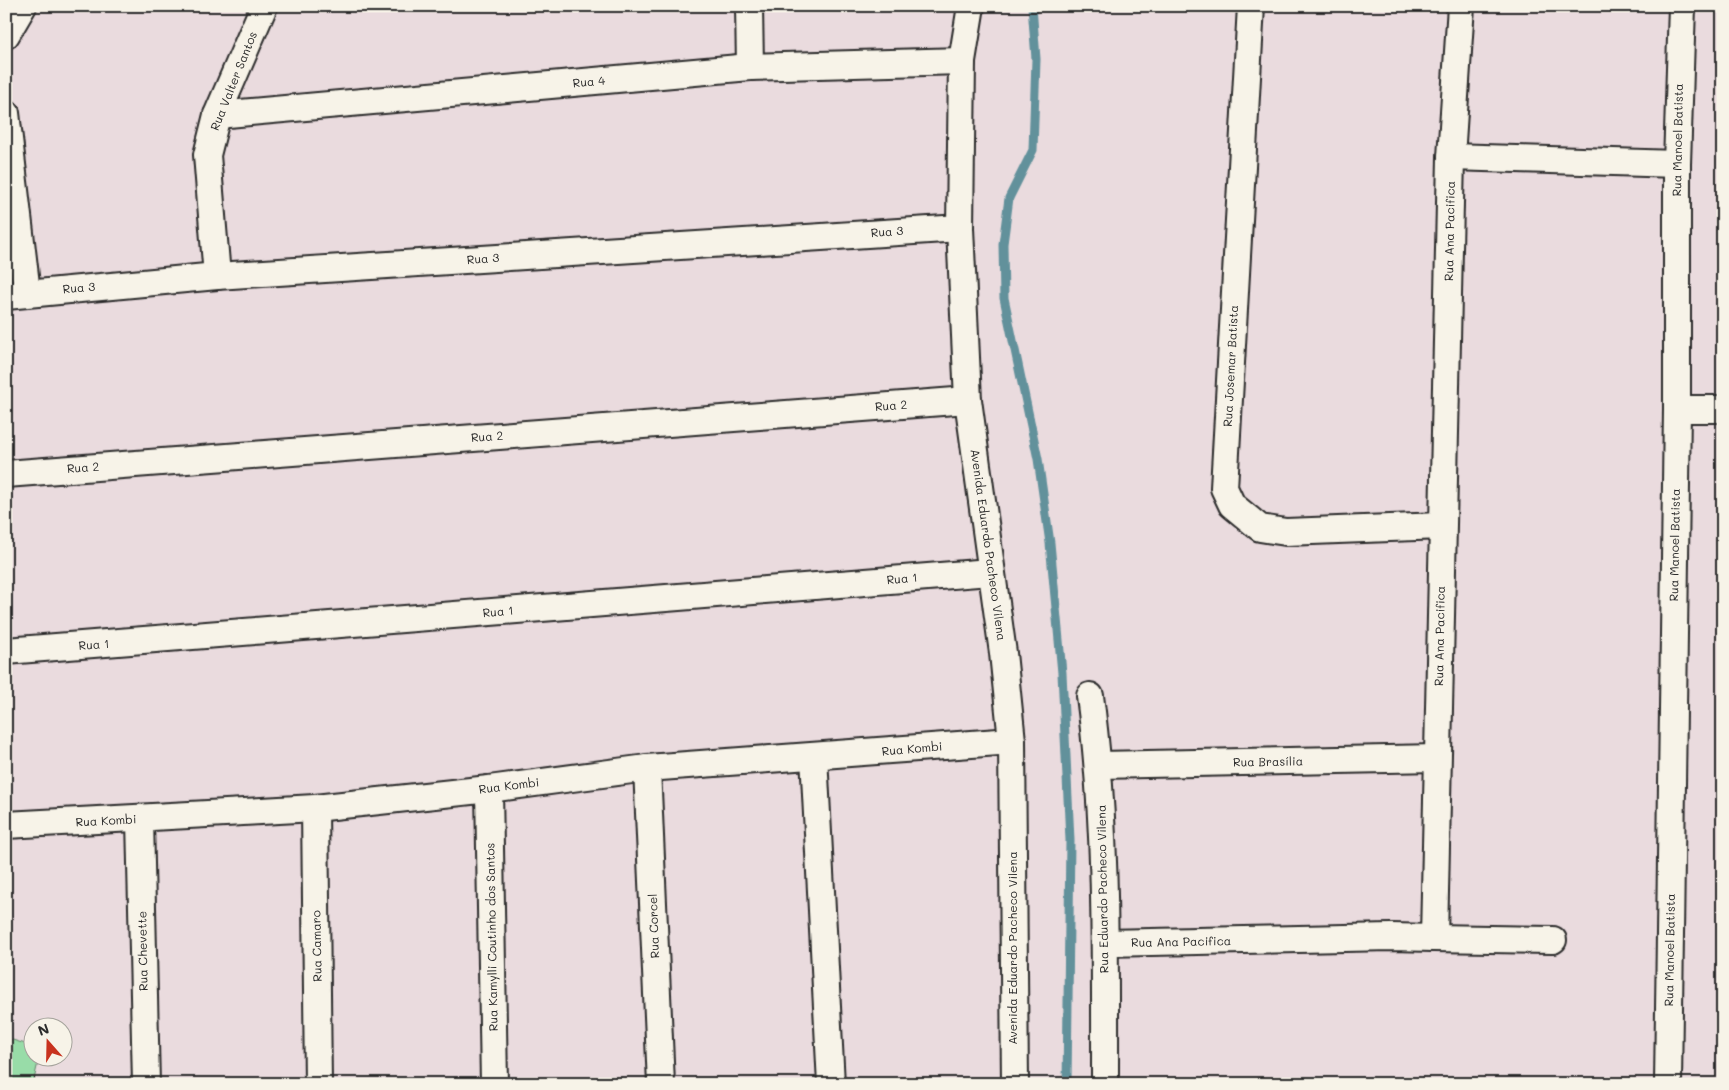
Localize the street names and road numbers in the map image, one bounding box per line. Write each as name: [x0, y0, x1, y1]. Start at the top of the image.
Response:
street label: Rua Valter Santos: [206, 29, 260, 133]
street label: Rua 4: [572, 72, 606, 90]
street label: Rua Manoel Batista: [1668, 83, 1686, 197]
street label: Rua Ana Pacifica: [1440, 181, 1458, 281]
street label: Rua 3: [870, 222, 904, 240]
street label: Rua 3: [466, 249, 500, 267]
street label: Rua 3: [62, 278, 96, 296]
street label: Rua Josemar Batista: [1219, 305, 1241, 427]
street label: Rua 2: [874, 396, 908, 414]
street label: Rua 2: [470, 427, 504, 445]
street label: Avenida Eduardo Pacheco Vilena: [968, 448, 1010, 642]
street label: Rua 2: [66, 458, 100, 476]
street label: Rua Manoel Batista: [1665, 488, 1683, 602]
street label: Rua 1: [886, 569, 918, 587]
street label: Rua Ana Pacifica: [1430, 586, 1448, 686]
street label: Rua 1: [482, 602, 514, 620]
street label: Rua 1: [78, 635, 110, 653]
street label: Rua Kombi: [881, 737, 943, 759]
street label: Rua Brasília: [1233, 752, 1303, 770]
street label: Rua Kombi: [478, 773, 540, 797]
street label: Rua Eduardo Pacheco Vilena: [1093, 805, 1111, 974]
street label: Rua Kombi: [75, 810, 137, 830]
street label: Rua Kamylli Coutinho dos Santos: [481, 842, 501, 1032]
street label: Avenida Eduardo Pacheco Vilena: [1004, 851, 1020, 1045]
street label: Rua Corcel: [644, 893, 662, 959]
street label: Rua Manoel Batista: [1660, 893, 1678, 1007]
street label: Rua Camaro: [307, 910, 325, 982]
street label: Rua Chevette: [133, 911, 151, 991]
street label: Rua Ana Pacifica: [1131, 932, 1231, 950]

